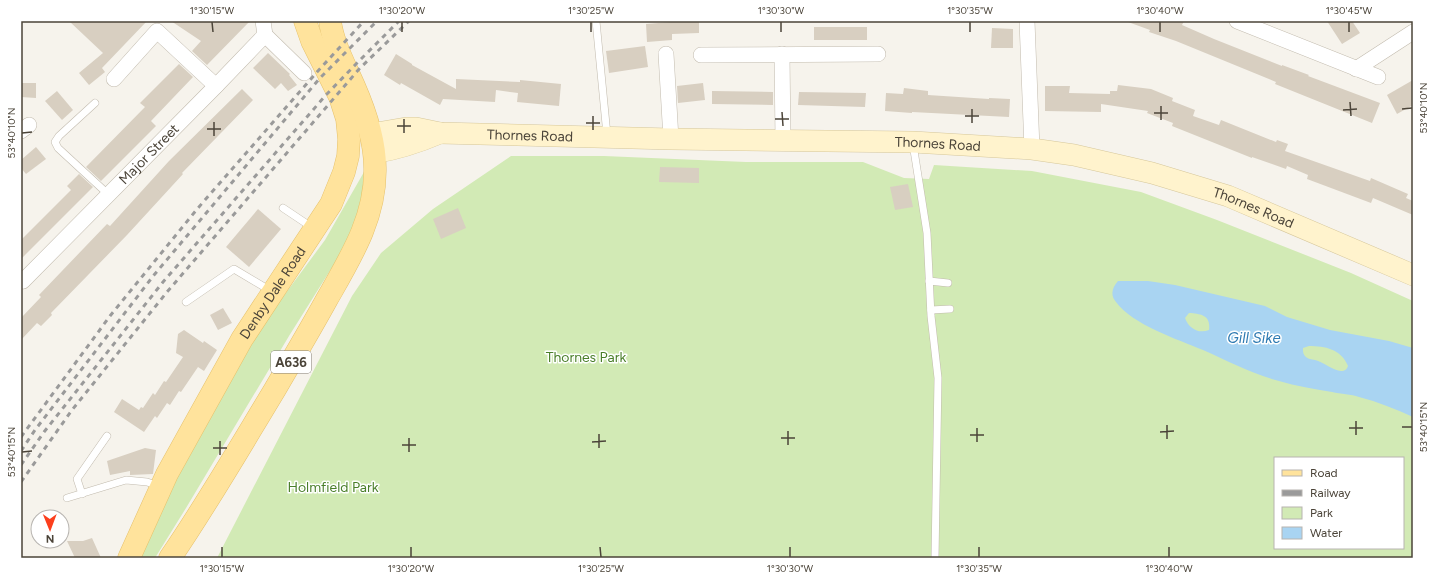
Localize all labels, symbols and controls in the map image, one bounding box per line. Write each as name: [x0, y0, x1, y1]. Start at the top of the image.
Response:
text: 1°30'15"W: [190, 4, 235, 17]
text: 1°30'20"W: [379, 4, 426, 17]
text: 1°30'25"W: [568, 4, 614, 17]
text: 1°30'30"W: [758, 4, 805, 17]
text: 1°30'35"W: [947, 4, 993, 17]
text: 1°30'40"W: [1136, 4, 1184, 17]
text: 1°30'45"W: [1326, 4, 1373, 17]
text: 53°40'10"N: [1417, 83, 1430, 133]
text: 53°40'10"N: [5, 108, 18, 158]
street label: Major Street: [116, 120, 183, 188]
street label: Thornes Road: [487, 126, 573, 145]
street label: Thornes Road: [895, 134, 981, 155]
street label: Thornes Road: [1211, 184, 1296, 232]
street label: Denby Dale Road: [236, 244, 310, 342]
water label: Gill Sike: [1227, 329, 1281, 347]
park label: Thornes Park: [546, 349, 626, 366]
road number: A636: [271, 351, 311, 373]
text: 53°40'15"N: [1417, 402, 1430, 452]
text: 53°40'15"N: [5, 427, 18, 477]
legend: [1274, 457, 1404, 549]
text: Road: [1310, 466, 1338, 480]
park label: Holmfield Park: [287, 479, 379, 496]
text: Railway: [1310, 486, 1351, 500]
text: Park: [1310, 506, 1333, 520]
north arrow: [30, 509, 70, 549]
text: Water: [1310, 526, 1342, 540]
text: N: [46, 532, 55, 545]
text: 1°30'15"W: [200, 562, 245, 575]
text: 1°30'20"W: [388, 562, 435, 575]
text: 1°30'25"W: [578, 562, 624, 575]
text: 1°30'30"W: [767, 562, 814, 575]
text: 1°30'35"W: [956, 562, 1002, 575]
text: 1°30'40"W: [1145, 562, 1193, 575]

